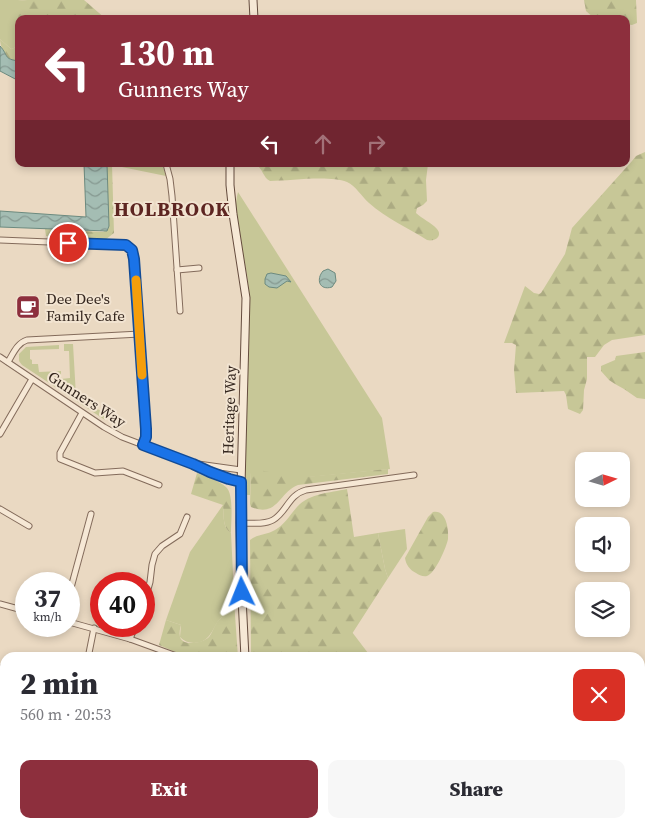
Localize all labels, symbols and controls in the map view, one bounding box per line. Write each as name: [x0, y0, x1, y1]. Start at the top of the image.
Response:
text: 130 m: [118, 29, 214, 77]
icon: left: [35, 35, 100, 100]
text: Gunners Way: [118, 74, 249, 104]
icon: left: [256, 130, 284, 158]
icon: ahead: [309, 130, 337, 158]
icon: right: [362, 130, 390, 158]
district label: HOLBROOK: [114, 195, 230, 223]
pin: [47, 222, 89, 264]
icon: arrive: [54, 229, 82, 257]
place label: Dee Dee's Family Cafe: [46, 288, 125, 326]
cafe icon: Dee Dee's Family Cafe: [15, 294, 41, 320]
street label: Heritage Way: [217, 365, 241, 455]
street label: Gunners Way: [44, 366, 130, 432]
north arrow: [575, 452, 630, 508]
map controls: [575, 452, 630, 637]
button: sound: [575, 517, 630, 572]
position arrow: [215, 565, 267, 617]
speed limit sign: 40: [90, 572, 155, 637]
text: 37: [34, 581, 61, 615]
button: layers: [575, 582, 630, 637]
text: km/h: [33, 609, 62, 625]
text: 2 min: [20, 663, 98, 704]
button: close: [573, 669, 625, 721]
text: 560 m · 20:53: [20, 703, 111, 725]
button: Exit: [20, 760, 318, 818]
button: Share: [328, 760, 625, 818]

